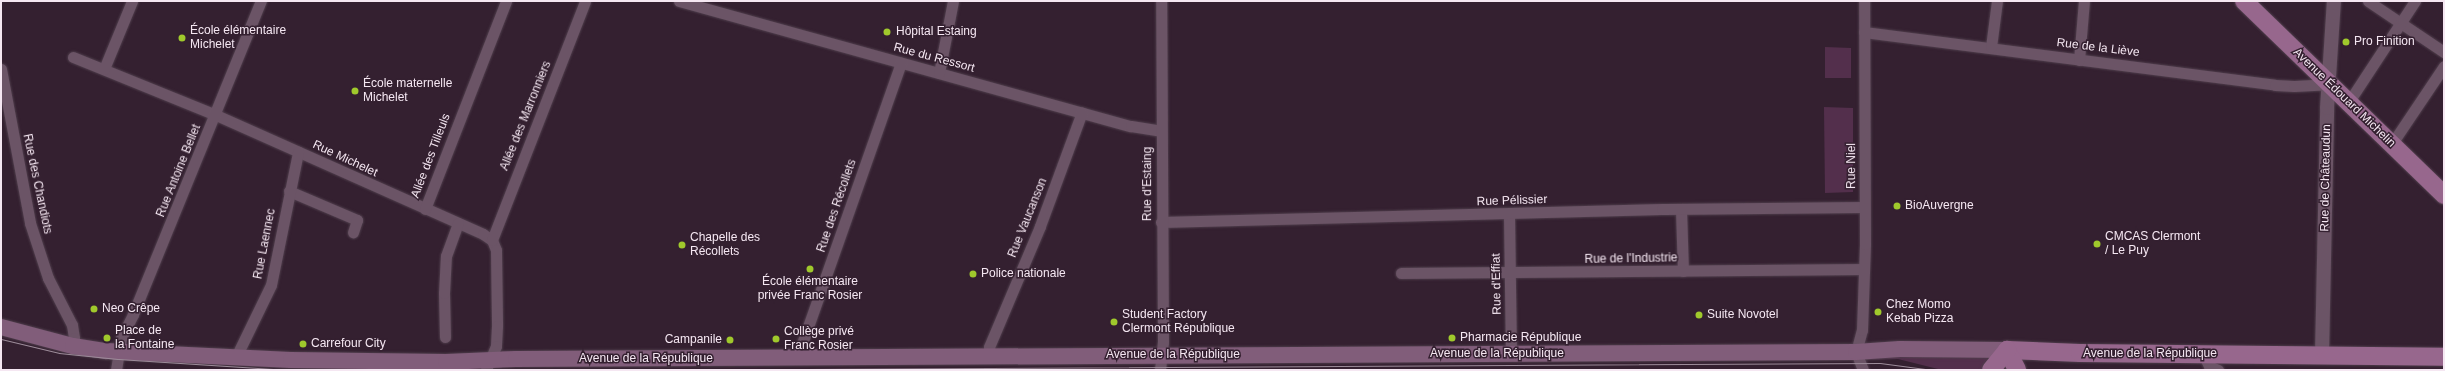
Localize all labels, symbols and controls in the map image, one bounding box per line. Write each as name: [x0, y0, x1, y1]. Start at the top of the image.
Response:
place label: École élémentaire Michelet: [190, 24, 286, 52]
place label: Hôpital Estaing: [896, 25, 977, 39]
marker: Hôpital Estaing: [881, 26, 893, 38]
marker: École élémentaire Michelet: [177, 33, 187, 43]
place label: Pro Finition: [2354, 35, 2415, 49]
street label: Rue de la Liève: [2056, 36, 2140, 60]
marker: Pro Finition: [2341, 37, 2351, 47]
street label: Rue du Ressort: [892, 40, 976, 76]
street label: Avenue Édouard Michelin: [2290, 45, 2398, 151]
street label: Allée des Marronniers: [497, 59, 555, 173]
place label: École maternelle Michelet: [363, 77, 452, 105]
marker: École maternelle Michelet: [350, 86, 360, 96]
street label: Allée des Tilleuls: [408, 112, 454, 200]
street label: Rue Antoine Bellet: [154, 122, 204, 220]
street label: Rue de Châteaudun: [2318, 124, 2334, 232]
street label: Rue des Chandiots: [19, 133, 55, 235]
street label: Rue Michelet: [310, 138, 380, 180]
street label: Rue Niel: [1845, 143, 1859, 189]
street label: Rue d'Estaing: [1141, 147, 1155, 221]
street label: Rue des Récollets: [814, 158, 860, 254]
street label: Rue Vaucanson: [1005, 176, 1051, 260]
street label: Rue Pélissier: [1476, 193, 1548, 209]
place label: BioAuvergne: [1905, 199, 1974, 213]
marker: BioAuvergne: [1892, 201, 1902, 211]
street label: Rue Laennec: [251, 208, 279, 280]
place label: CMCAS Clermont / Le Puy: [2105, 230, 2200, 258]
place label: Chapelle des Récollets: [690, 231, 760, 259]
marker: CMCAS Clermont / Le Puy: [2092, 239, 2102, 249]
marker: Chapelle des Récollets: [677, 240, 687, 250]
street label: Rue de l'Industrie: [1584, 251, 1678, 267]
street label: Rue d'Effiat: [1489, 253, 1505, 315]
marker: École élémentaire privée Franc Rosier: [805, 264, 815, 274]
place label: Police nationale: [981, 267, 1066, 281]
marker: Police nationale: [968, 269, 978, 279]
place label: École élémentaire privée Franc Rosier: [758, 275, 862, 303]
place label: Chez Momo Kebab Pizza: [1886, 298, 1953, 326]
place label: Neo Crêpe: [102, 302, 160, 316]
marker: Neo Crêpe: [89, 304, 99, 314]
marker: Chez Momo Kebab Pizza: [1873, 307, 1883, 317]
place label: Student Factory Clermont République: [1122, 308, 1235, 336]
place label: Suite Novotel: [1707, 308, 1778, 322]
marker: Suite Novotel: [1694, 310, 1704, 320]
marker: Student Factory Clermont République: [1109, 317, 1119, 327]
place label: Place de la Fontaine: [115, 324, 174, 352]
place label: Collège privé Franc Rosier: [784, 325, 854, 353]
place label: Pharmacie République: [1460, 331, 1581, 345]
marker: Place de la Fontaine: [102, 333, 112, 343]
place label: Campanile: [665, 333, 722, 347]
marker: Pharmacie République: [1447, 333, 1457, 343]
marker: Collège privé Franc Rosier: [771, 334, 781, 344]
marker: Campanile: [725, 335, 735, 345]
place label: Carrefour City: [311, 337, 386, 351]
marker: Carrefour City: [298, 339, 308, 349]
street label: Avenue de la République: [1430, 347, 1564, 361]
street label: Avenue de la République: [2083, 347, 2217, 361]
street label: Avenue de la République: [1106, 348, 1240, 362]
street label: Avenue de la République: [579, 352, 713, 366]

